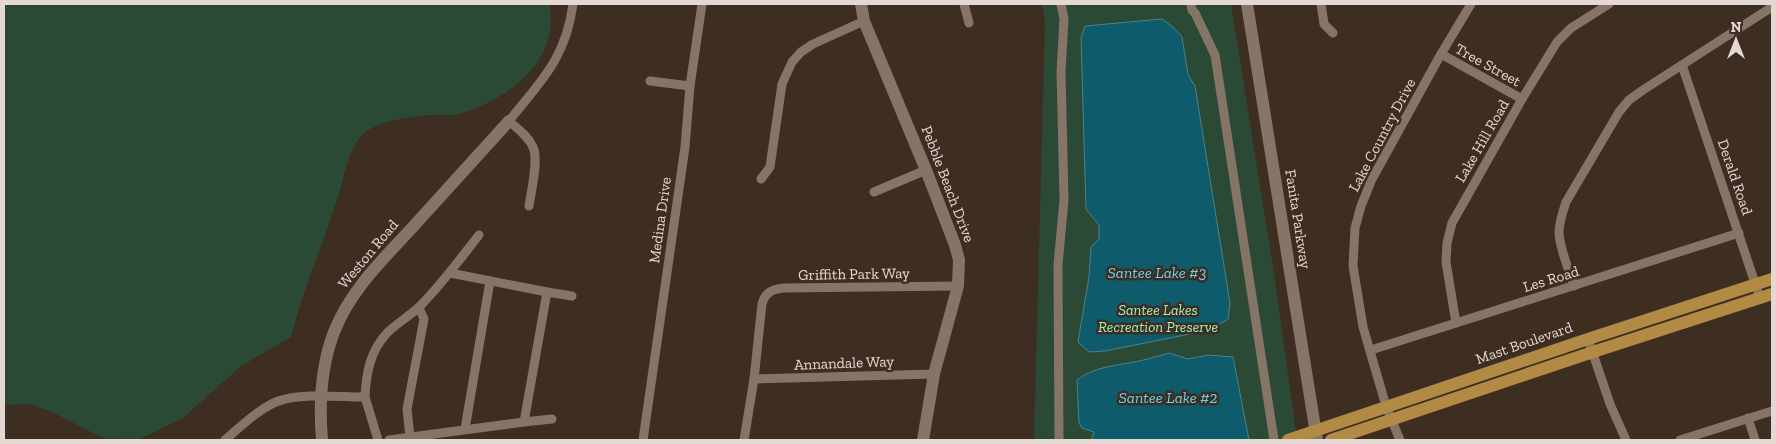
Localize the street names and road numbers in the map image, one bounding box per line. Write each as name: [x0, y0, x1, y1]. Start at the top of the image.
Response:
street label: Tree Street: [1452, 40, 1524, 91]
street label: Lake Country Drive: [1345, 75, 1419, 195]
street label: Lake Hill Road: [1451, 96, 1513, 186]
street label: Pebble Beach Drive: [918, 123, 978, 245]
street label: Derald Road: [1714, 137, 1757, 218]
street label: Fanita Parkway: [1281, 168, 1315, 270]
street label: Medina Drive: [645, 176, 675, 264]
street label: Weston Road: [334, 215, 403, 292]
street label: Les Road: [1521, 262, 1582, 296]
street label: Griffith Park Way: [798, 264, 910, 284]
street label: Mast Boulevard: [1473, 318, 1575, 368]
street label: Annandale Way: [794, 352, 895, 374]

